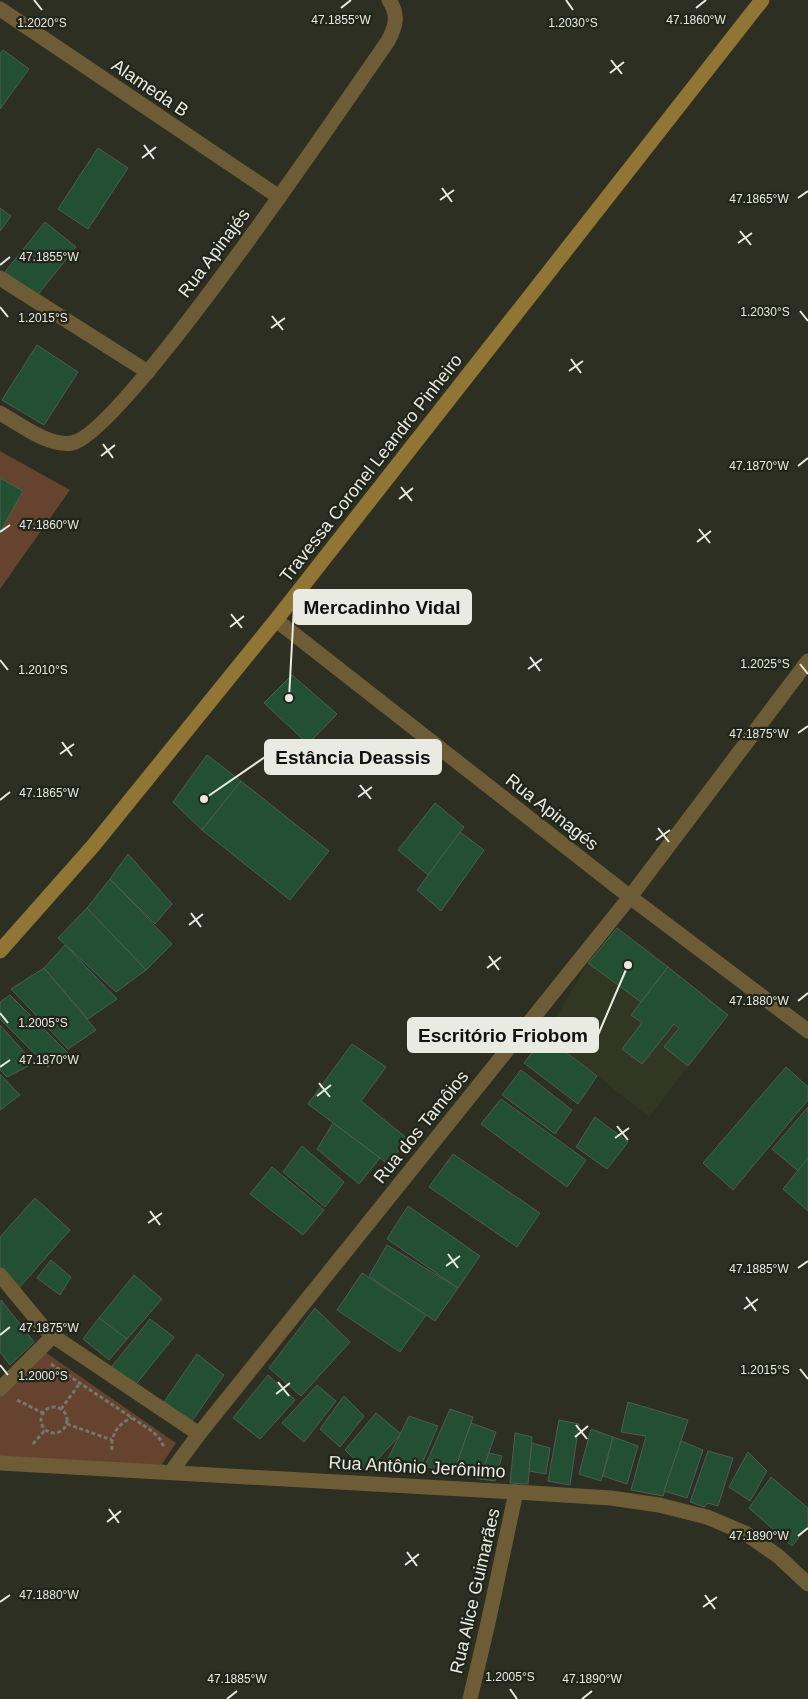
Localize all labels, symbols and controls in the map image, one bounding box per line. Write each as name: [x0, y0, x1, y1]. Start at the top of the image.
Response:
text: 47.1855°W: [311, 13, 371, 27]
text: 47.1860°W: [666, 13, 726, 27]
text: 1.2020°S: [17, 16, 67, 30]
text: 1.2030°S: [548, 16, 598, 30]
street label: Alameda B: [108, 55, 192, 121]
text: 47.1865°W: [729, 192, 789, 206]
street label: Rua Apinajés: [174, 205, 254, 301]
text: 47.1855°W: [19, 250, 79, 264]
text: 1.2030°S: [740, 305, 790, 319]
text: 1.2015°S: [18, 311, 68, 325]
street label: Travessa Coronel Leandro Pinheiro: [276, 350, 466, 586]
text: 47.1870°W: [729, 459, 789, 473]
text: 47.1860°W: [19, 518, 79, 532]
callout: Mercadinho Vidal: [294, 590, 471, 624]
text: Mercadinho Vidal: [304, 597, 460, 618]
text: 1.2025°S: [740, 657, 790, 671]
text: 1.2010°S: [18, 663, 68, 677]
text: 47.1875°W: [729, 727, 789, 741]
callout: Estância Deassis: [265, 740, 441, 774]
text: Estância Deassis: [275, 747, 431, 768]
street label: Rua Apinagés: [502, 770, 602, 854]
text: 47.1865°W: [19, 786, 79, 800]
text: 47.1880°W: [729, 994, 789, 1008]
text: 1.2005°S: [18, 1016, 68, 1030]
callout: Escritório Friobom: [408, 1018, 598, 1052]
text: Escritório Friobom: [418, 1025, 588, 1046]
text: 47.1870°W: [19, 1053, 79, 1067]
street label: Rua dos Tamôios: [370, 1067, 472, 1187]
text: 47.1885°W: [729, 1262, 789, 1276]
text: 47.1875°W: [19, 1321, 79, 1335]
text: 1.2015°S: [740, 1363, 790, 1377]
text: 1.2000°S: [18, 1369, 68, 1383]
street label: Rua Antônio Jerônimo: [328, 1452, 506, 1482]
street label: Rua Alice Guimarães: [446, 1506, 504, 1676]
text: 47.1890°W: [729, 1529, 789, 1543]
text: 47.1880°W: [19, 1588, 79, 1602]
text: 1.2005°S: [485, 1670, 535, 1684]
text: 47.1885°W: [207, 1672, 267, 1686]
text: 47.1890°W: [562, 1672, 622, 1686]

